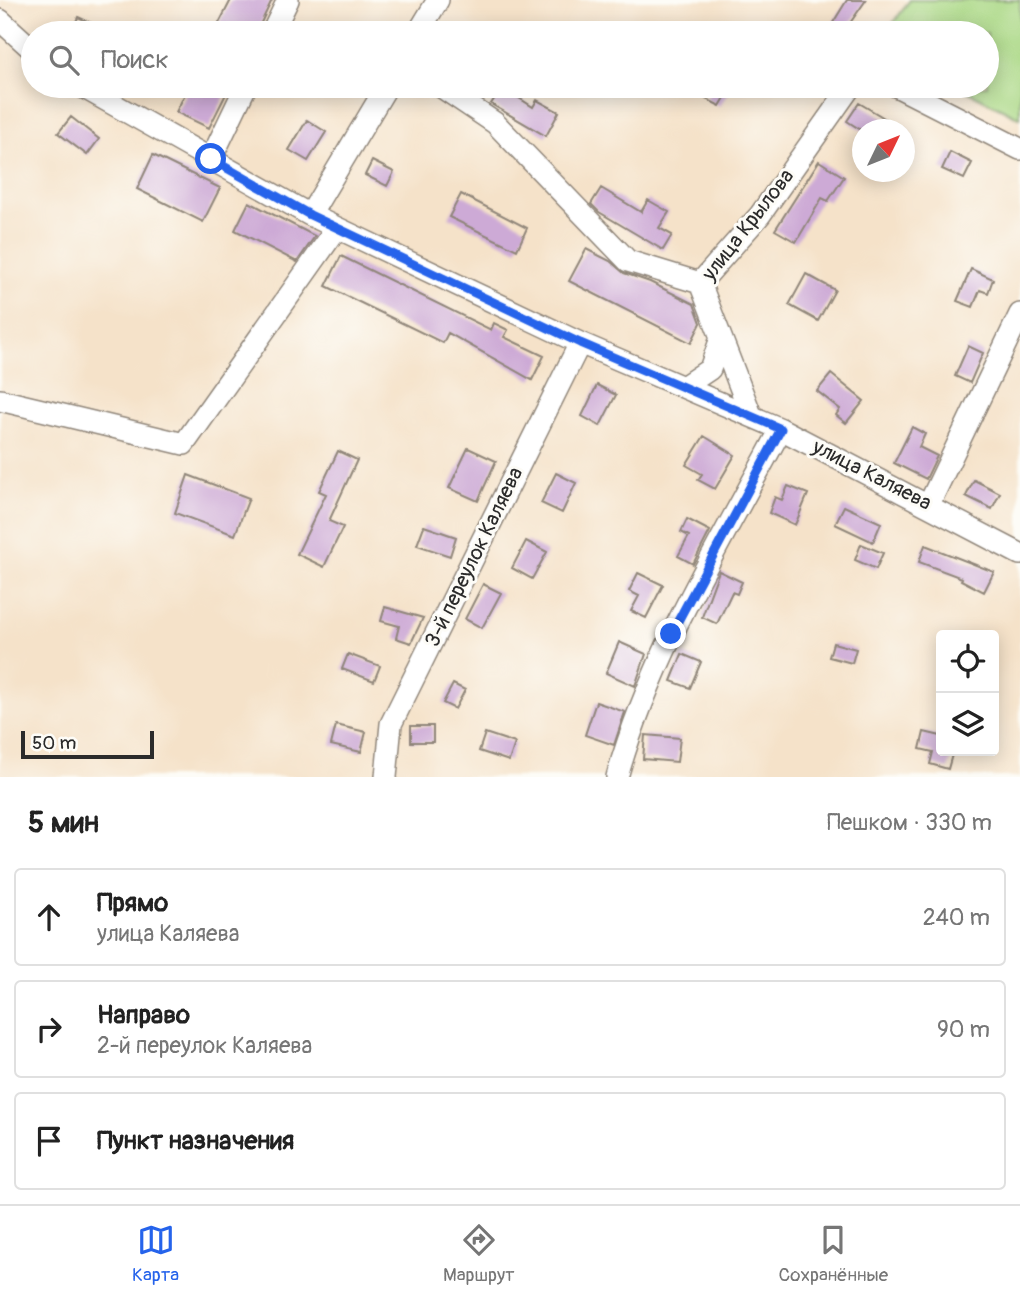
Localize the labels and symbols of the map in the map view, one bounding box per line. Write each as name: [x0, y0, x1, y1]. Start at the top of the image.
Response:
north arrow: [852, 119, 915, 182]
route start: [195, 143, 226, 174]
street label: улица Крылова: [695, 164, 800, 287]
street label: улица Каляева: [807, 433, 936, 517]
street label: 3-й переулок Каляева: [419, 463, 529, 651]
route end: [655, 618, 686, 649]
scale bar: [21, 728, 154, 760]

